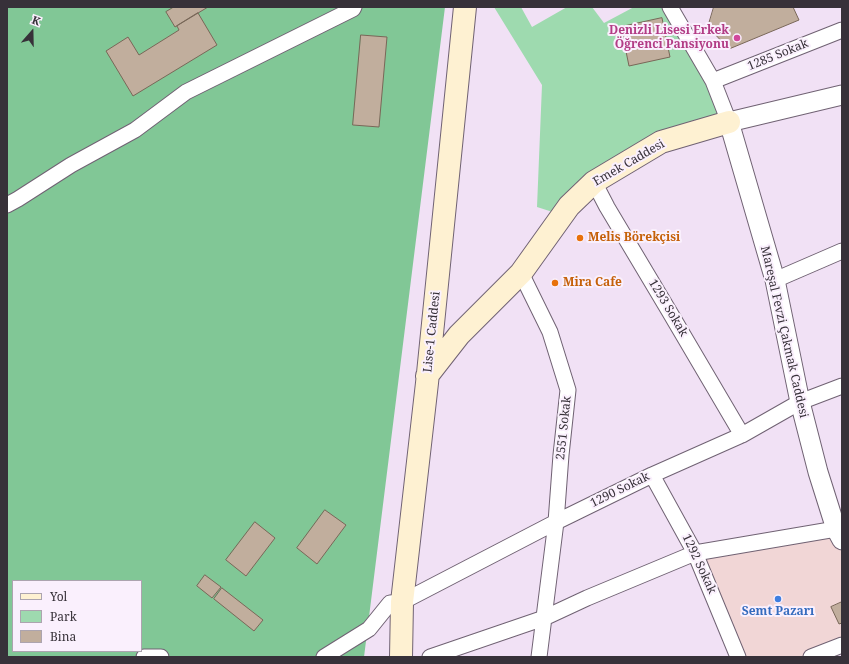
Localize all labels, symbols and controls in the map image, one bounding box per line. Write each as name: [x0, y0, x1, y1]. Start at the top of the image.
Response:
north arrow: [12, 12, 52, 52]
text: K: [30, 12, 43, 29]
place label: Denizli Lisesi Erkek Öğrenci Pansiyonu: [609, 24, 729, 52]
marker: Denizli Lisesi Erkek Öğrenci Pansiyonu: [732, 33, 742, 43]
street label: 1285 Sokak: [746, 36, 810, 74]
street label: Emek Caddesi: [591, 137, 667, 189]
place label: Melis Börekçisi: [588, 231, 680, 245]
marker: Melis Börekçisi: [575, 233, 585, 243]
street label: Mareşal Fevzi Çakmak Caddesi: [757, 245, 811, 419]
place label: Mira Cafe: [563, 276, 622, 290]
street label: 1293 Sokak: [645, 277, 691, 339]
marker: Mira Cafe: [550, 278, 560, 288]
street label: Lise-1 Caddesi: [421, 291, 443, 373]
street label: 2551 Sokak: [553, 395, 575, 461]
street label: 1290 Sokak: [588, 469, 652, 511]
street label: 1292 Sokak: [679, 532, 719, 596]
legend: [12, 580, 142, 652]
text: Yol: [50, 588, 67, 605]
marker: Semt Pazarı: [773, 594, 783, 604]
place label: Semt Pazarı: [742, 605, 814, 619]
text: Park: [50, 608, 77, 625]
text: Bina: [50, 628, 76, 645]

